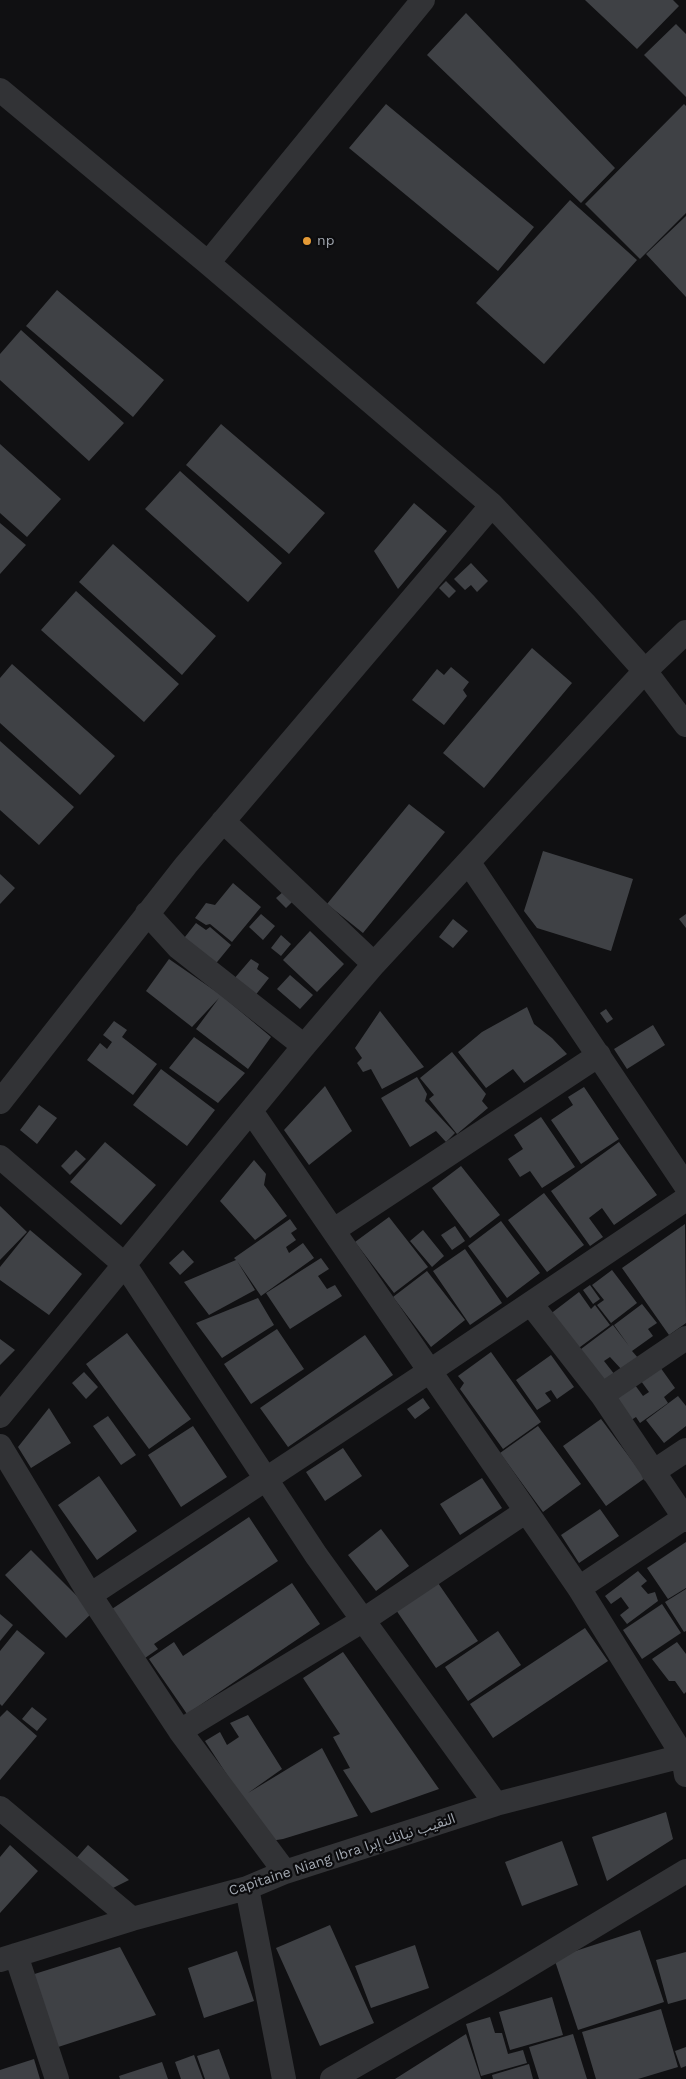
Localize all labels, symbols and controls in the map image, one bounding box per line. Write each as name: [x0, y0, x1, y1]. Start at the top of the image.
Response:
place label: np: [317, 233, 334, 249]
marker: np: [301, 235, 313, 247]
street label: Capitaine Niang Ibra النقيب نيانك إبرا: [227, 1810, 457, 1900]

